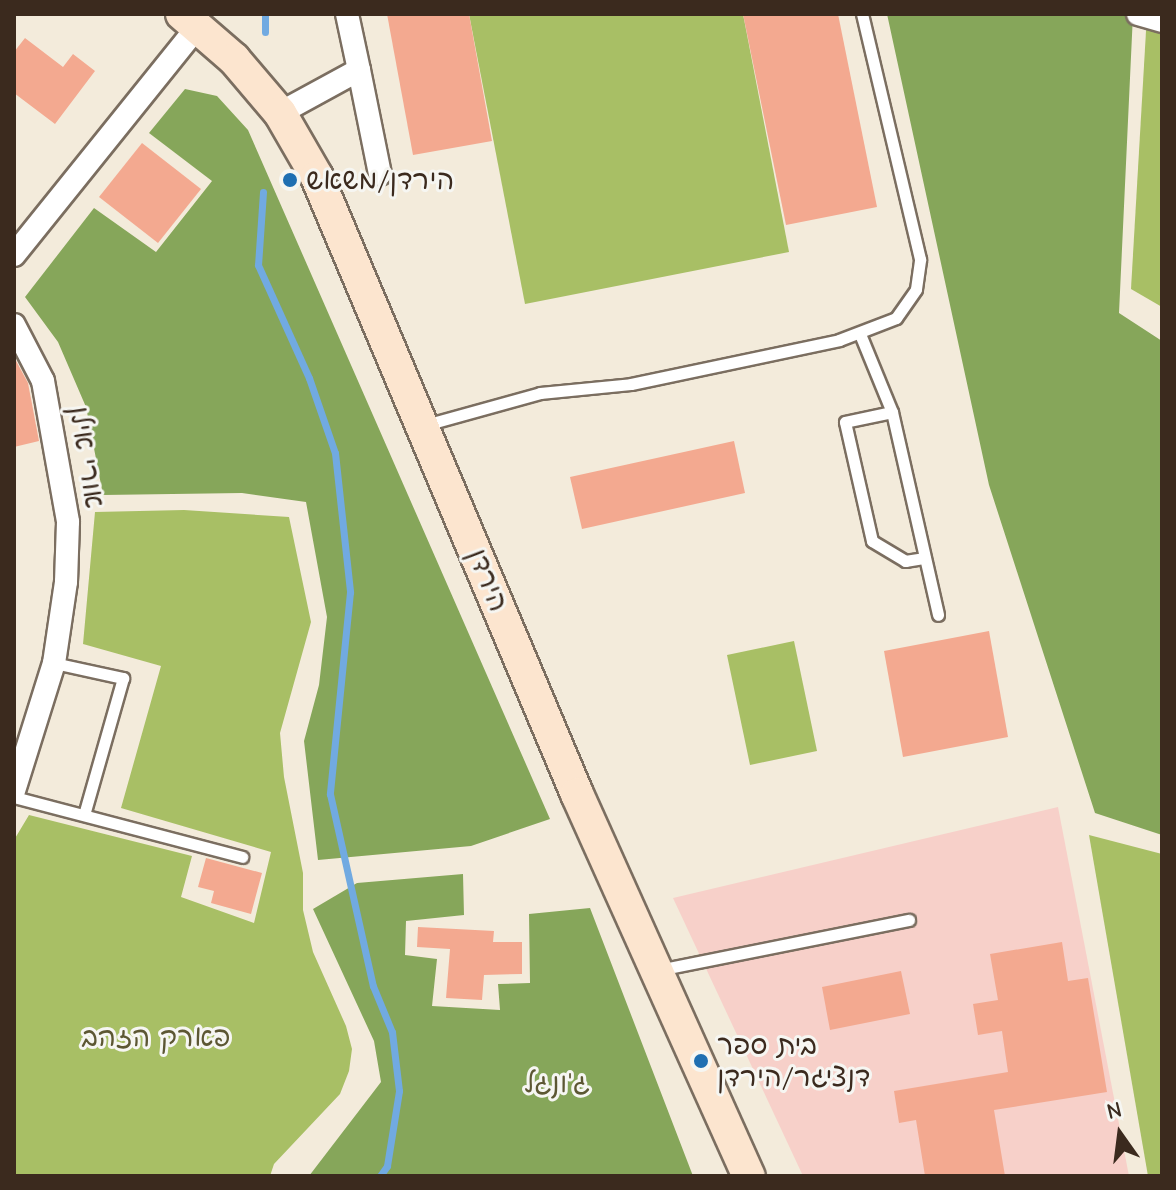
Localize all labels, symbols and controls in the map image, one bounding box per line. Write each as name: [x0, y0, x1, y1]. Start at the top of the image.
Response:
place label: הירדן/משאש: [306, 163, 454, 197]
marker: הירדן/משאש: [281, 171, 299, 189]
street label: אורי אילן: [62, 403, 112, 511]
street label: הירדן: [460, 544, 516, 616]
park label: פארק הזהב: [81, 1020, 231, 1054]
place label: בית ספר דנציגר/הירדן: [717, 1028, 870, 1094]
marker: בית ספר דנציגר/הירדן: [692, 1052, 710, 1070]
park label: ג'ונגל: [524, 1066, 590, 1100]
north arrow: [1080, 1094, 1160, 1174]
text: N: [1104, 1096, 1124, 1125]

